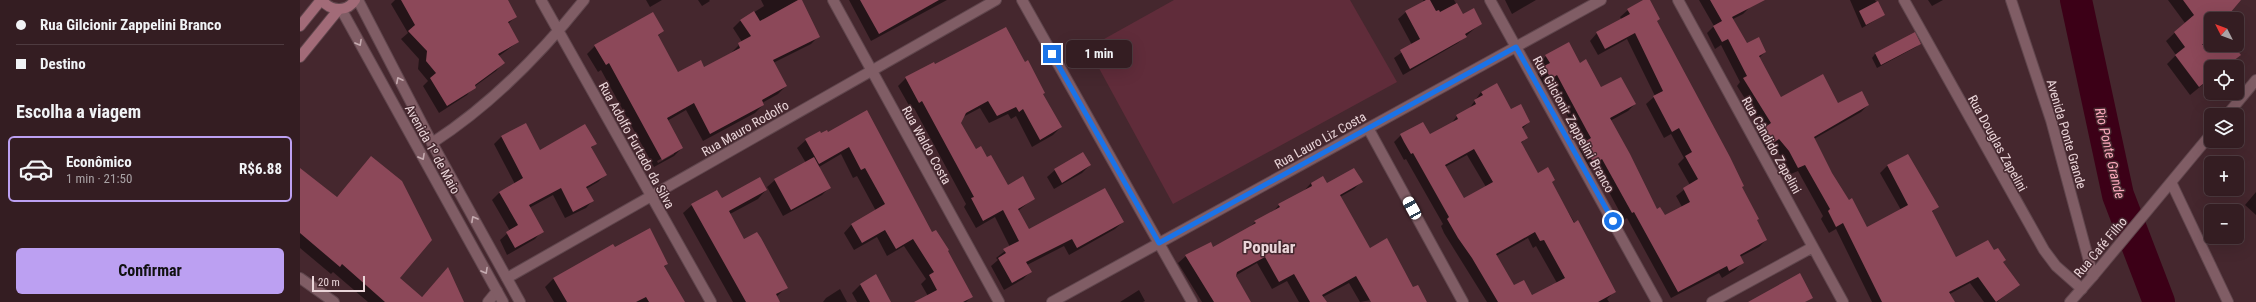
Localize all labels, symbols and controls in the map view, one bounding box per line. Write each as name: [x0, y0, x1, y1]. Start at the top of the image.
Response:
north arrow: [2204, 12, 2244, 52]
map controls: [2204, 12, 2244, 244]
text: Rua Gilcionir Zappelini Branco: [40, 16, 221, 34]
one-way arrow: [355, 39, 362, 46]
callout: 1 min: [1066, 40, 1132, 68]
route end: [1043, 45, 1061, 63]
text: 1 min: [1085, 46, 1113, 61]
street label: Rua Gilcionir Zappelini Branco: [1530, 53, 1617, 195]
text: Destino: [40, 55, 86, 73]
button: locate: [2204, 60, 2244, 100]
one-way arrow: [397, 77, 404, 84]
street label: Avenida Ponte Grande: [2044, 78, 2089, 191]
street label: Rua Adolfo Furtado da Silva: [596, 79, 678, 211]
street label: Rua Douglas Zapelini: [1965, 92, 2030, 194]
street label: Rua Cândido Zapelini: [1739, 94, 1804, 196]
street label: Rua Mauro Rodolfo: [699, 97, 791, 159]
text: Escolha a viagem: [16, 101, 141, 122]
street label: Avenida 1º de Maio: [402, 102, 463, 196]
street label: Rua Waldo Costa: [899, 103, 954, 187]
water label: Rio Ponte Grande: [2092, 106, 2128, 200]
button: layers: [2204, 108, 2244, 148]
street label: Rua Lauro Liz Costa: [1272, 109, 1369, 172]
icon: car: [18, 151, 54, 187]
text: Econômico: [66, 153, 132, 171]
one-way arrow: [418, 153, 425, 160]
button: +: [2204, 156, 2244, 196]
text: R$6.88: [239, 160, 282, 178]
text: 1 min · 21:50: [66, 171, 132, 186]
car: [1401, 195, 1423, 221]
button: −: [2204, 204, 2244, 244]
route start: [1604, 212, 1622, 230]
street label: Rua Café Filho: [2071, 214, 2130, 281]
one-way arrow: [472, 216, 479, 223]
district label: Popular: [1243, 237, 1296, 257]
button: Confirmar: [16, 248, 284, 294]
one-way arrow: [481, 266, 488, 274]
scale bar: [312, 274, 365, 293]
text: 20 m: [318, 276, 340, 289]

